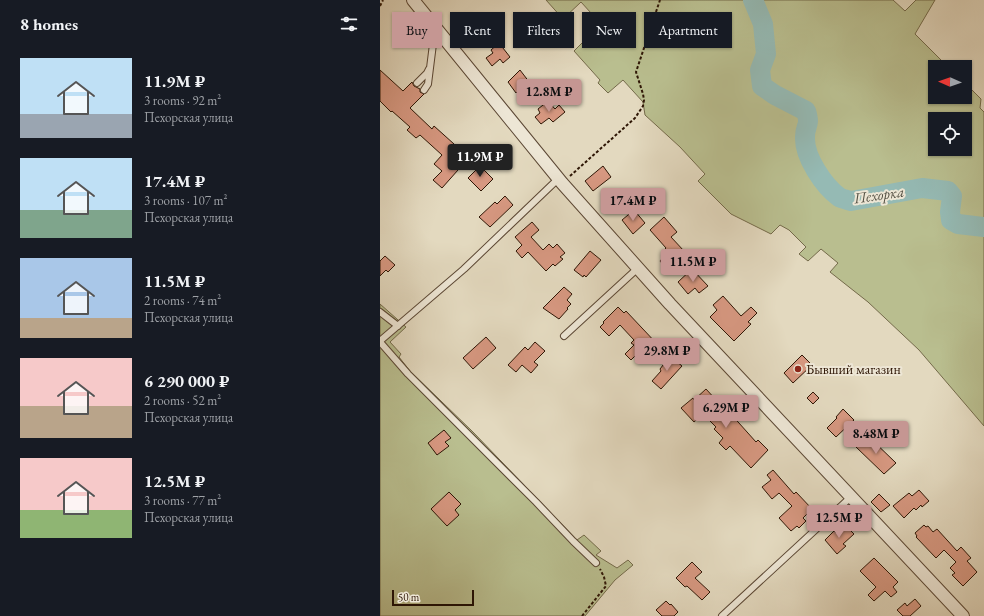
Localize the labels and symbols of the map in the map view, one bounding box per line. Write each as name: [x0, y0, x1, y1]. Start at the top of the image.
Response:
north arrow: [928, 60, 972, 104]
pin: 12.8M ₽: [512, 79, 586, 113]
pin: 11.9M ₽: [443, 144, 517, 178]
water label: Пехорка: [852, 182, 905, 208]
pin: 17.4M ₽: [596, 188, 670, 222]
pin: 11.5M ₽: [656, 249, 730, 283]
pin: 29.8M ₽: [630, 338, 704, 372]
place label: Бывший магазин: [806, 360, 901, 378]
marker: Бывший магазин: [793, 364, 803, 374]
pin: 6.29M ₽: [689, 395, 763, 429]
pin: 8.48M ₽: [839, 421, 913, 455]
pin: 12.5M ₽: [802, 505, 876, 539]
scale bar: [392, 588, 474, 607]

